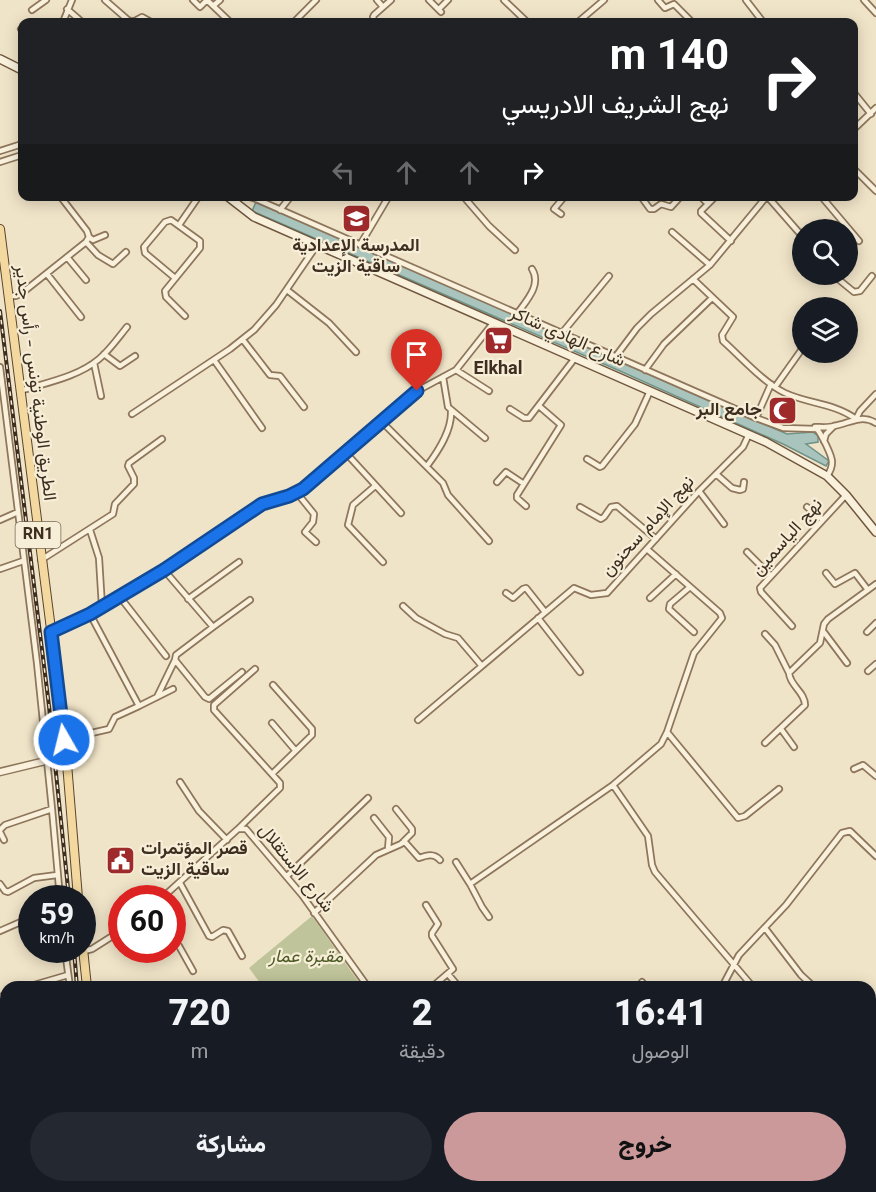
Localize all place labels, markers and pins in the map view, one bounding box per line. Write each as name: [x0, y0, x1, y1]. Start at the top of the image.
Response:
school or university icon: المدرسة الإعدادية ساقية الزيت: [340, 202, 372, 234]
place label: المدرسة الإعدادية ساقية الزيت: [292, 233, 420, 282]
supermarket icon: Elkhal: [482, 325, 514, 357]
pin: [391, 329, 442, 391]
place label: Elkhal: [474, 356, 522, 384]
mosque icon: جامع البر: [767, 395, 799, 427]
place label: جامع البر: [695, 397, 762, 425]
place label: قصر المؤتمرات ساقية الزيت: [141, 836, 248, 885]
public building icon: قصر المؤتمرات ساقية الزيت: [104, 844, 136, 876]

